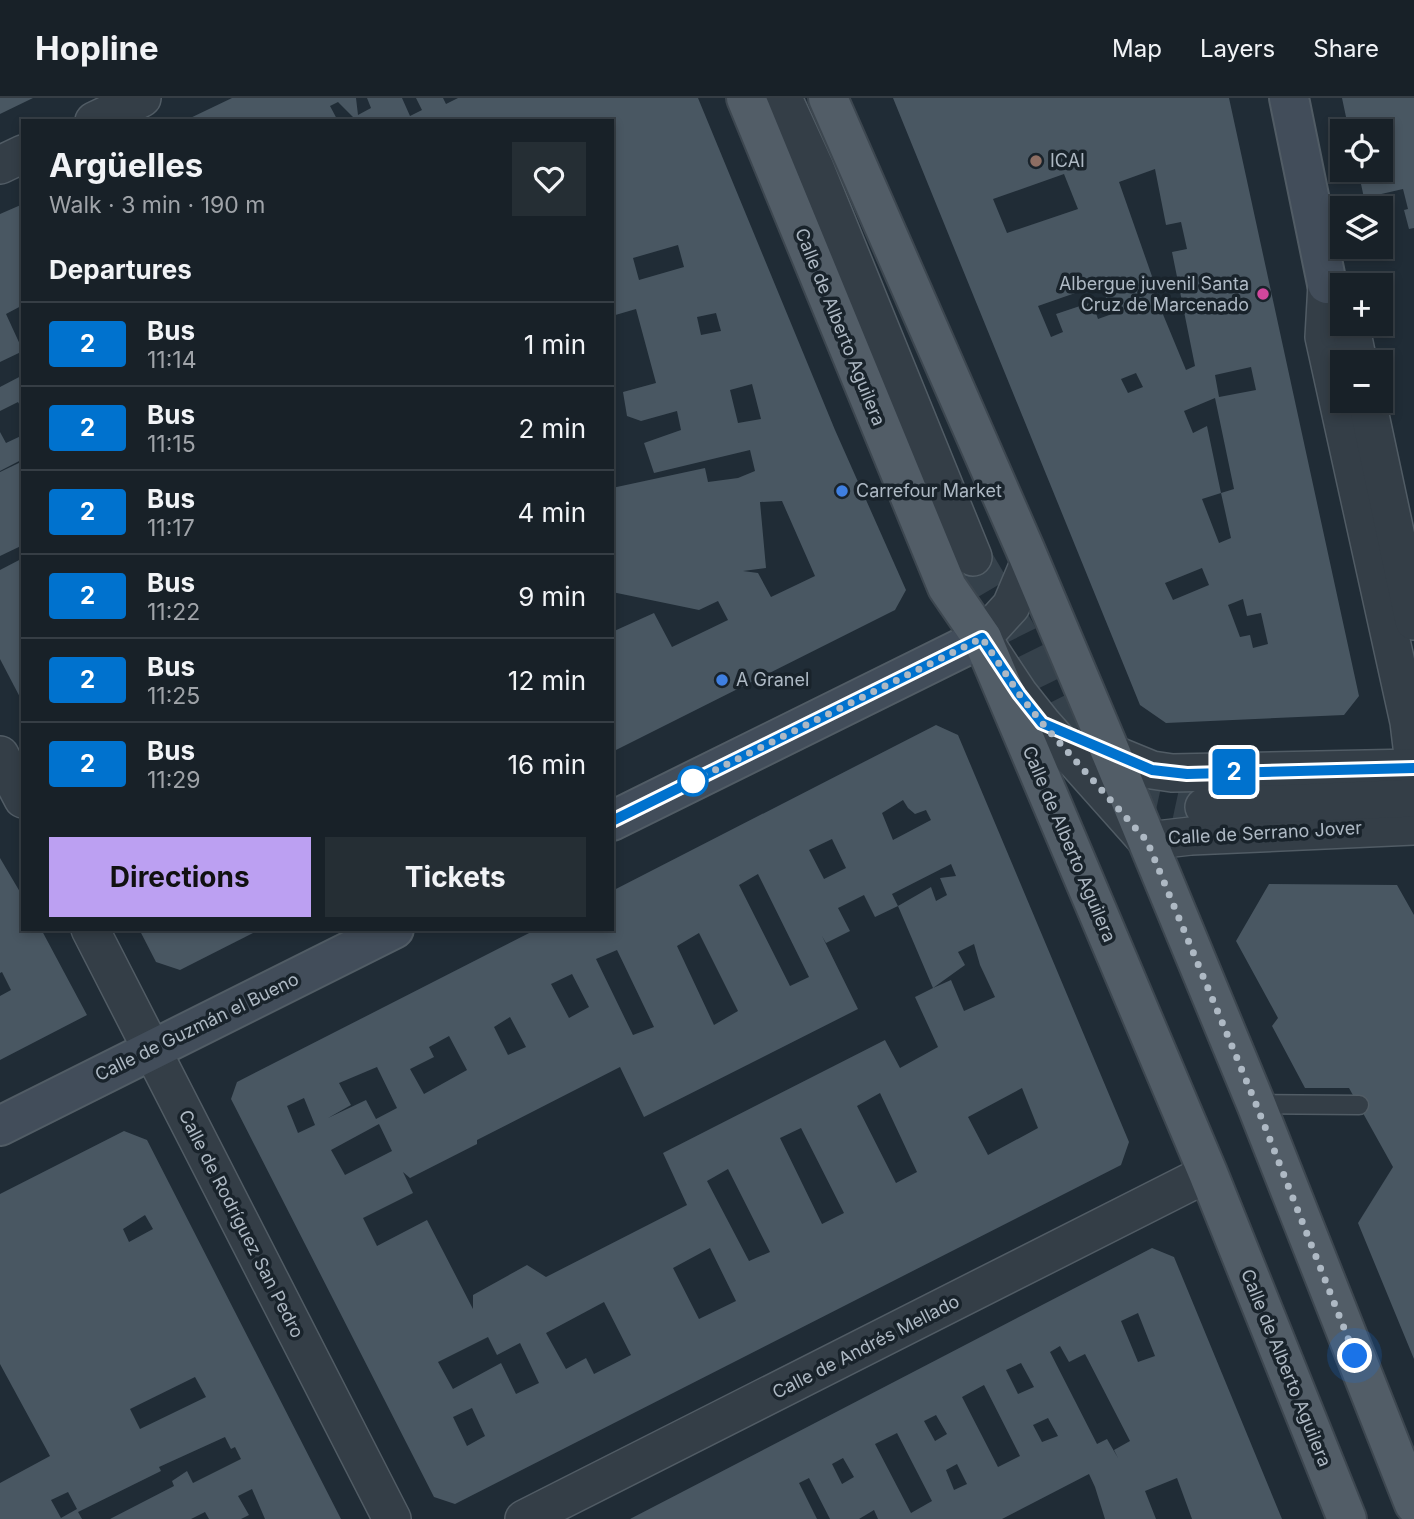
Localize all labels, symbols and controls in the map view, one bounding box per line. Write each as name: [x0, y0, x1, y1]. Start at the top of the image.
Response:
text: Hopline: [35, 28, 159, 68]
text: Map: [1112, 34, 1162, 63]
text: Layers: [1200, 34, 1275, 63]
text: Share: [1313, 34, 1379, 63]
map controls: [1330, 119, 1393, 413]
button: locate: [1330, 119, 1393, 182]
button: heart: [512, 142, 586, 216]
text: Argüelles: [49, 145, 203, 185]
place label: ICAI: [1050, 150, 1085, 171]
marker: ICAI: [1028, 153, 1044, 169]
text: Walk · 3 min · 190 m: [49, 191, 265, 219]
button: layers: [1330, 196, 1393, 259]
street label: Calle de Alberto Aguilera: [791, 225, 890, 429]
text: Departures: [49, 254, 192, 285]
place label: Albergue juvenil Santa Cruz de Marcenado: [1059, 273, 1249, 315]
button: +: [1330, 273, 1393, 336]
marker: Albergue juvenil Santa Cruz de Marcenado: [1255, 286, 1271, 302]
text: Bus: [147, 315, 195, 346]
text: 2: [80, 329, 95, 358]
text: 1 min: [524, 329, 586, 360]
text: 11:14: [147, 346, 197, 374]
button: −: [1330, 350, 1393, 413]
text: Bus: [147, 399, 195, 430]
text: 2: [80, 413, 95, 442]
text: 2 min: [518, 413, 586, 444]
text: 11:15: [147, 430, 196, 458]
place label: Carrefour Market: [856, 480, 1002, 501]
text: Bus: [147, 483, 195, 514]
marker: Carrefour Market: [834, 483, 850, 499]
text: 2: [80, 497, 95, 526]
text: 4 min: [517, 497, 586, 528]
text: 11:17: [147, 514, 195, 542]
text: Bus: [147, 567, 195, 598]
text: 2: [80, 581, 95, 610]
text: 9 min: [518, 581, 586, 612]
text: 11:22: [147, 598, 200, 626]
text: Bus: [147, 651, 195, 682]
text: 2: [80, 665, 95, 694]
text: 12 min: [508, 665, 586, 696]
place label: A Granel: [736, 669, 809, 690]
marker: A Granel: [714, 672, 730, 688]
text: 11:25: [147, 682, 200, 710]
text: Bus: [147, 735, 195, 766]
street label: Calle de Alberto Aguilera: [1019, 742, 1120, 945]
text: 2: [80, 749, 95, 778]
text: 16 min: [508, 749, 586, 780]
line badge: 2: [1211, 749, 1257, 795]
text: 2: [1226, 757, 1242, 786]
text: 11:29: [147, 766, 201, 794]
unlabelled marker: [678, 766, 708, 796]
street label: Calle de Serrano Jover: [1167, 817, 1363, 848]
button: Directions: [49, 837, 311, 917]
button: Tickets: [325, 837, 586, 917]
street label: Calle de Guzmán el Bueno: [92, 968, 302, 1085]
street label: Calle de Rodríguez San Pedro: [175, 1106, 308, 1341]
street label: Calle de Alberto Aguilera: [1237, 1266, 1336, 1470]
street label: Calle de Andrés Mellado: [769, 1290, 963, 1403]
your location: [1337, 1338, 1372, 1373]

